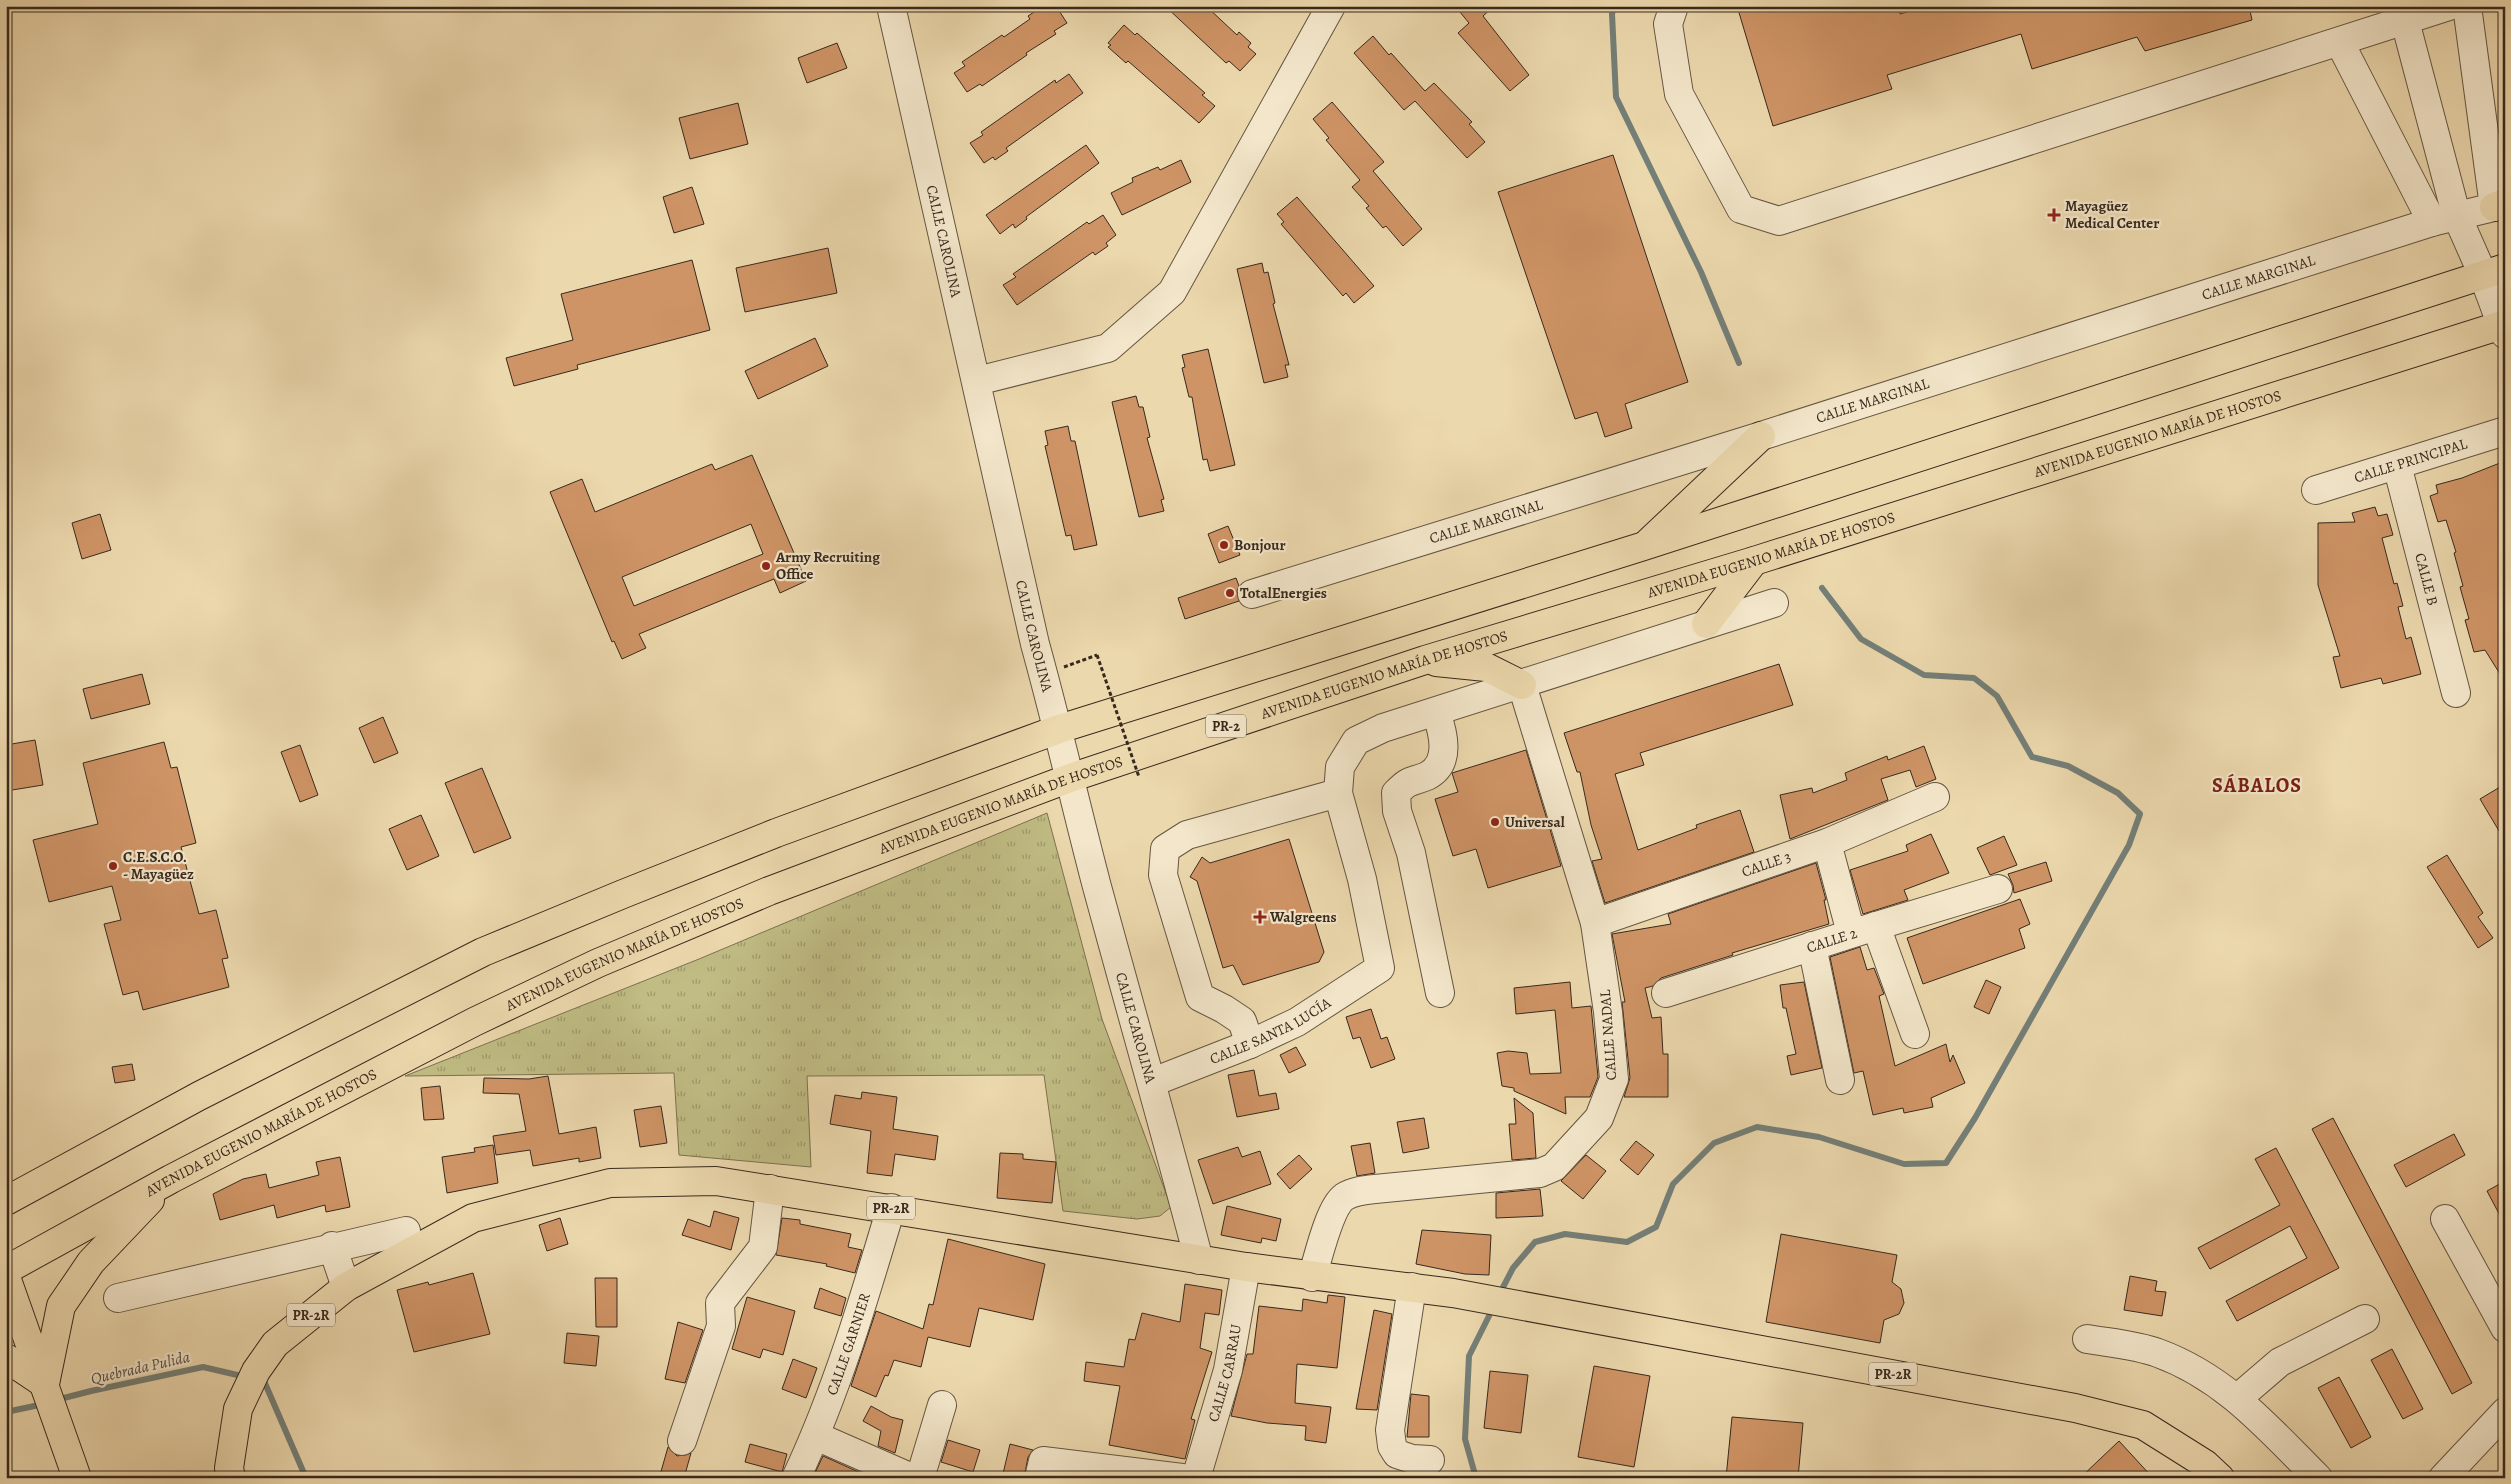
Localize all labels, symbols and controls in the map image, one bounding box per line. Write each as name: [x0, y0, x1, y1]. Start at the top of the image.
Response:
street label: CALLE CAROLINA: [922, 183, 966, 299]
place label: Mayagüez Medical Center: [2065, 196, 2159, 233]
marker: Mayagüez Medical Center: [2047, 208, 2061, 222]
street label: CALLE MARGINAL: [2199, 250, 2318, 305]
street label: CALLE MARGINAL: [1813, 373, 1932, 428]
street label: AVENIDA EUGENIO MARÍA DE HOSTOS: [2031, 385, 2284, 482]
street label: CALLE PRINCIPAL: [2352, 433, 2470, 488]
street label: CALLE MARGINAL: [1427, 494, 1545, 548]
street label: AVENIDA EUGENIO MARÍA DE HOSTOS: [1644, 507, 1898, 603]
place label: Bonjour: [1234, 535, 1286, 555]
marker: Bonjour: [1218, 539, 1230, 551]
place label: Army Recruiting Office: [775, 547, 880, 584]
street label: CALLE B: [2410, 551, 2443, 608]
marker: Army Recruiting Office: [760, 560, 772, 572]
street label: CALLE CAROLINA: [1011, 578, 1057, 694]
place label: TotalEnergies: [1240, 583, 1327, 603]
marker: TotalEnergies: [1224, 587, 1236, 599]
street label: AVENIDA EUGENIO MARÍA DE HOSTOS: [1257, 626, 1510, 724]
road number: PR-2: [1206, 714, 1246, 738]
street label: AVENIDA EUGENIO MARÍA DE HOSTOS: [875, 751, 1125, 859]
district label: SÁBALOS: [2212, 772, 2302, 799]
place label: Universal: [1505, 812, 1565, 832]
marker: Universal: [1489, 816, 1501, 828]
street label: CALLE 3: [1739, 846, 1793, 882]
place label: C.E.S.C.O. - Mayagüez: [123, 847, 194, 884]
marker: C.E.S.C.O. - Mayagüez: [107, 860, 119, 872]
street label: AVENIDA EUGENIO MARÍA DE HOSTOS: [501, 893, 747, 1016]
place label: Walgreens: [1269, 907, 1337, 927]
marker: Walgreens: [1254, 911, 1266, 923]
street label: CALLE 2: [1804, 923, 1859, 958]
street label: CALLE CAROLINA: [1111, 970, 1161, 1086]
street label: CALLE NADAL: [1595, 989, 1621, 1081]
street label: CALLE SANTA LUCÍA: [1207, 993, 1335, 1069]
street label: AVENIDA EUGENIO MARÍA DE HOSTOS: [141, 1064, 380, 1202]
road number: PR-2R: [867, 1196, 915, 1220]
street label: CALLE GARNIER: [822, 1290, 875, 1398]
road number: PR-2R: [287, 1304, 335, 1326]
street label: CALLE CARRAU: [1203, 1323, 1246, 1424]
water label: Quebrada Pulida: [89, 1346, 193, 1390]
road number: PR-2R: [1869, 1362, 1917, 1386]

